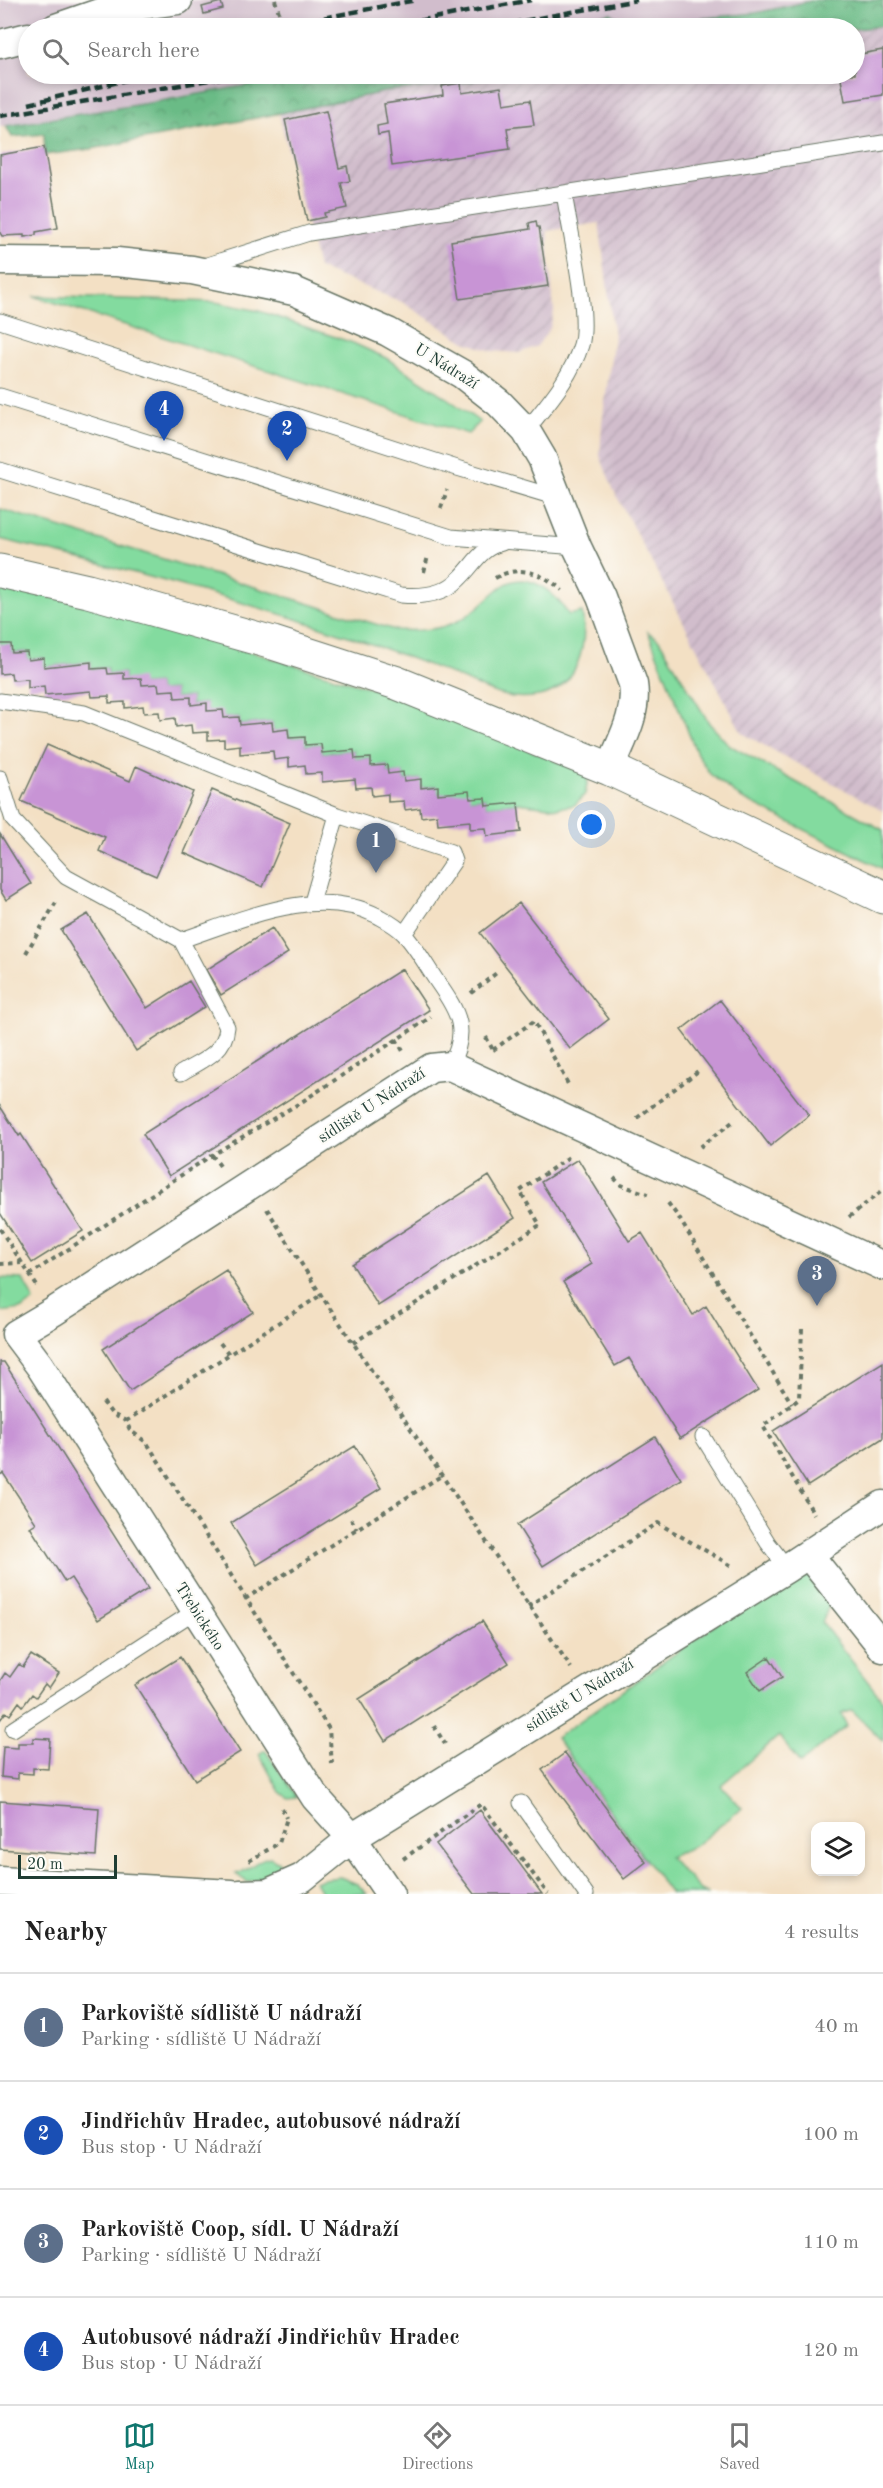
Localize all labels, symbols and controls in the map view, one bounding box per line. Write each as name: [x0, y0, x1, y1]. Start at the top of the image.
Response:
search box: [18, 18, 865, 84]
icon: search: [39, 35, 72, 68]
text: Search here: [87, 40, 200, 62]
street label: U Nádraží: [411, 341, 481, 393]
pin: 4: [144, 392, 184, 441]
pin: 2: [268, 412, 306, 461]
your location: [577, 810, 606, 839]
pin: 1: [356, 824, 395, 873]
street label: sídliště U Nádraží: [316, 1065, 429, 1146]
pin: 3: [798, 1256, 836, 1306]
street label: Třebického: [171, 1580, 227, 1654]
street label: sídliště U Nádraží: [523, 1656, 637, 1736]
map controls: [811, 1822, 865, 1876]
button: layers: [811, 1822, 865, 1876]
scale bar: [18, 1852, 117, 1880]
text: 20 m: [27, 1857, 63, 1873]
text: Nearby: [24, 1920, 108, 1946]
text: 4 results: [784, 1923, 859, 1943]
text: Parkoviště sídliště U nádraží: [81, 2003, 362, 2025]
text: 1: [38, 2017, 49, 2037]
text: 40 m: [814, 2017, 859, 2037]
text: Parking · sídliště U Nádraží: [81, 2030, 321, 2050]
text: Jindřichův Hradec, autobusové nádraží: [81, 2111, 461, 2133]
text: 2: [38, 2125, 49, 2145]
text: 100 m: [803, 2125, 859, 2145]
text: Bus stop · U Nádraží: [81, 2138, 262, 2158]
text: Parkoviště Coop, sídl. U Nádraží: [81, 2219, 399, 2241]
text: 3: [38, 2233, 49, 2253]
text: 110 m: [803, 2233, 859, 2253]
text: Parking · sídliště U Nádraží: [81, 2246, 321, 2266]
text: Autobusové nádraží Jindřichův Hradec: [81, 2327, 460, 2349]
text: 4: [38, 2341, 49, 2361]
text: 120 m: [803, 2341, 859, 2361]
text: Bus stop · U Nádraží: [81, 2354, 262, 2374]
tab: Map: [123, 2419, 156, 2475]
tab: Directions: [402, 2419, 473, 2475]
tab: Saved: [719, 2419, 760, 2475]

